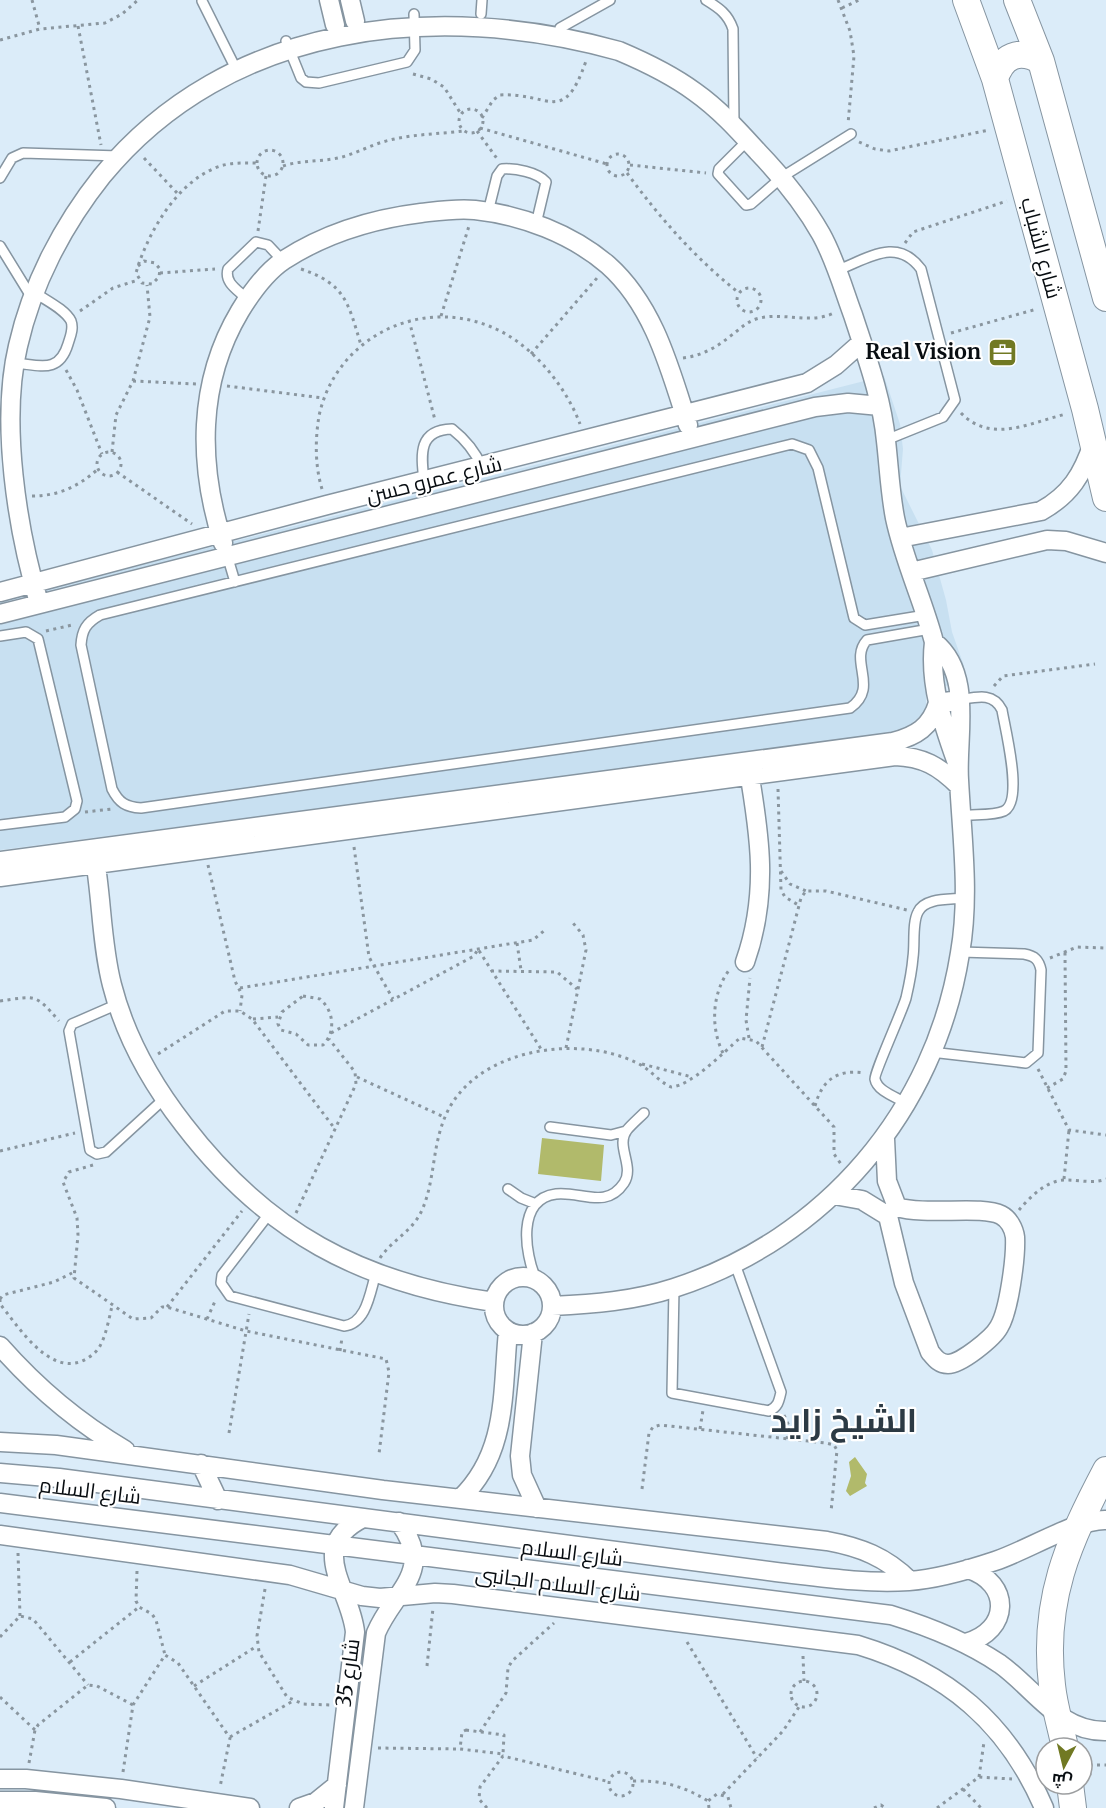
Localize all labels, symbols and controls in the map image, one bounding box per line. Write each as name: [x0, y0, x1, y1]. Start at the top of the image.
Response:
street label: شارع الشباب: [1014, 194, 1068, 302]
office icon: Real Vision: [986, 336, 1018, 368]
place label: Real Vision: [865, 338, 981, 365]
street label: شارع عمرو حسن: [363, 450, 505, 510]
district label: الشيخ زايد: [771, 1400, 917, 1443]
street label: شارع السلام: [37, 1471, 143, 1511]
street label: شارع السلام: [519, 1533, 625, 1573]
street label: شارع السلام الجانبى: [474, 1560, 642, 1608]
street label: شارع 35: [329, 1637, 367, 1709]
north arrow: [1034, 1736, 1094, 1796]
text: ش: [1051, 1770, 1074, 1792]

